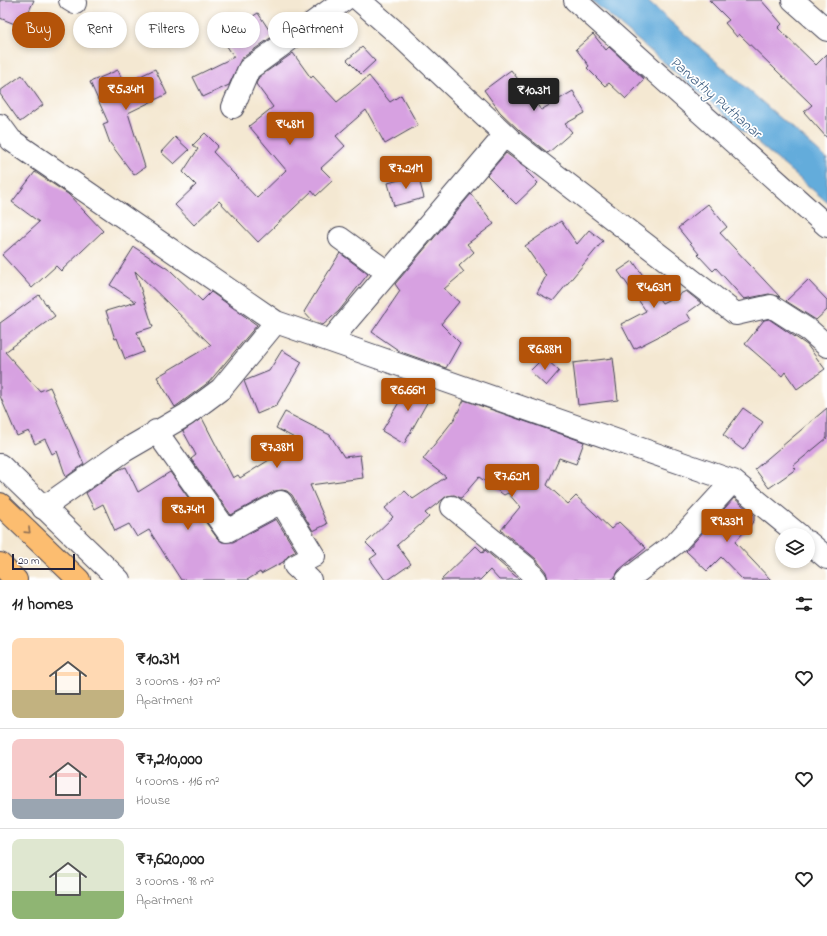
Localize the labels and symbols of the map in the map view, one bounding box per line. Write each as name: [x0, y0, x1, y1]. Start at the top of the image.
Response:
water label: Parvathy Puthanar: [664, 52, 768, 146]
pin: ₹5.34M: [93, 77, 159, 111]
pin: ₹10.3M: [501, 78, 567, 112]
pin: ₹4.8M: [262, 112, 318, 146]
pin: ₹7.21M: [373, 156, 439, 190]
pin: ₹4.63M: [621, 275, 687, 309]
pin: ₹6.88M: [512, 337, 578, 371]
pin: ₹6.66M: [375, 378, 441, 412]
pin: ₹7.38M: [244, 435, 310, 469]
pin: ₹7.62M: [479, 464, 545, 498]
pin: ₹8.74M: [155, 497, 221, 531]
pin: ₹9.33M: [694, 509, 760, 543]
one-way arrow: [23, 526, 31, 534]
scale bar: [12, 552, 75, 571]

